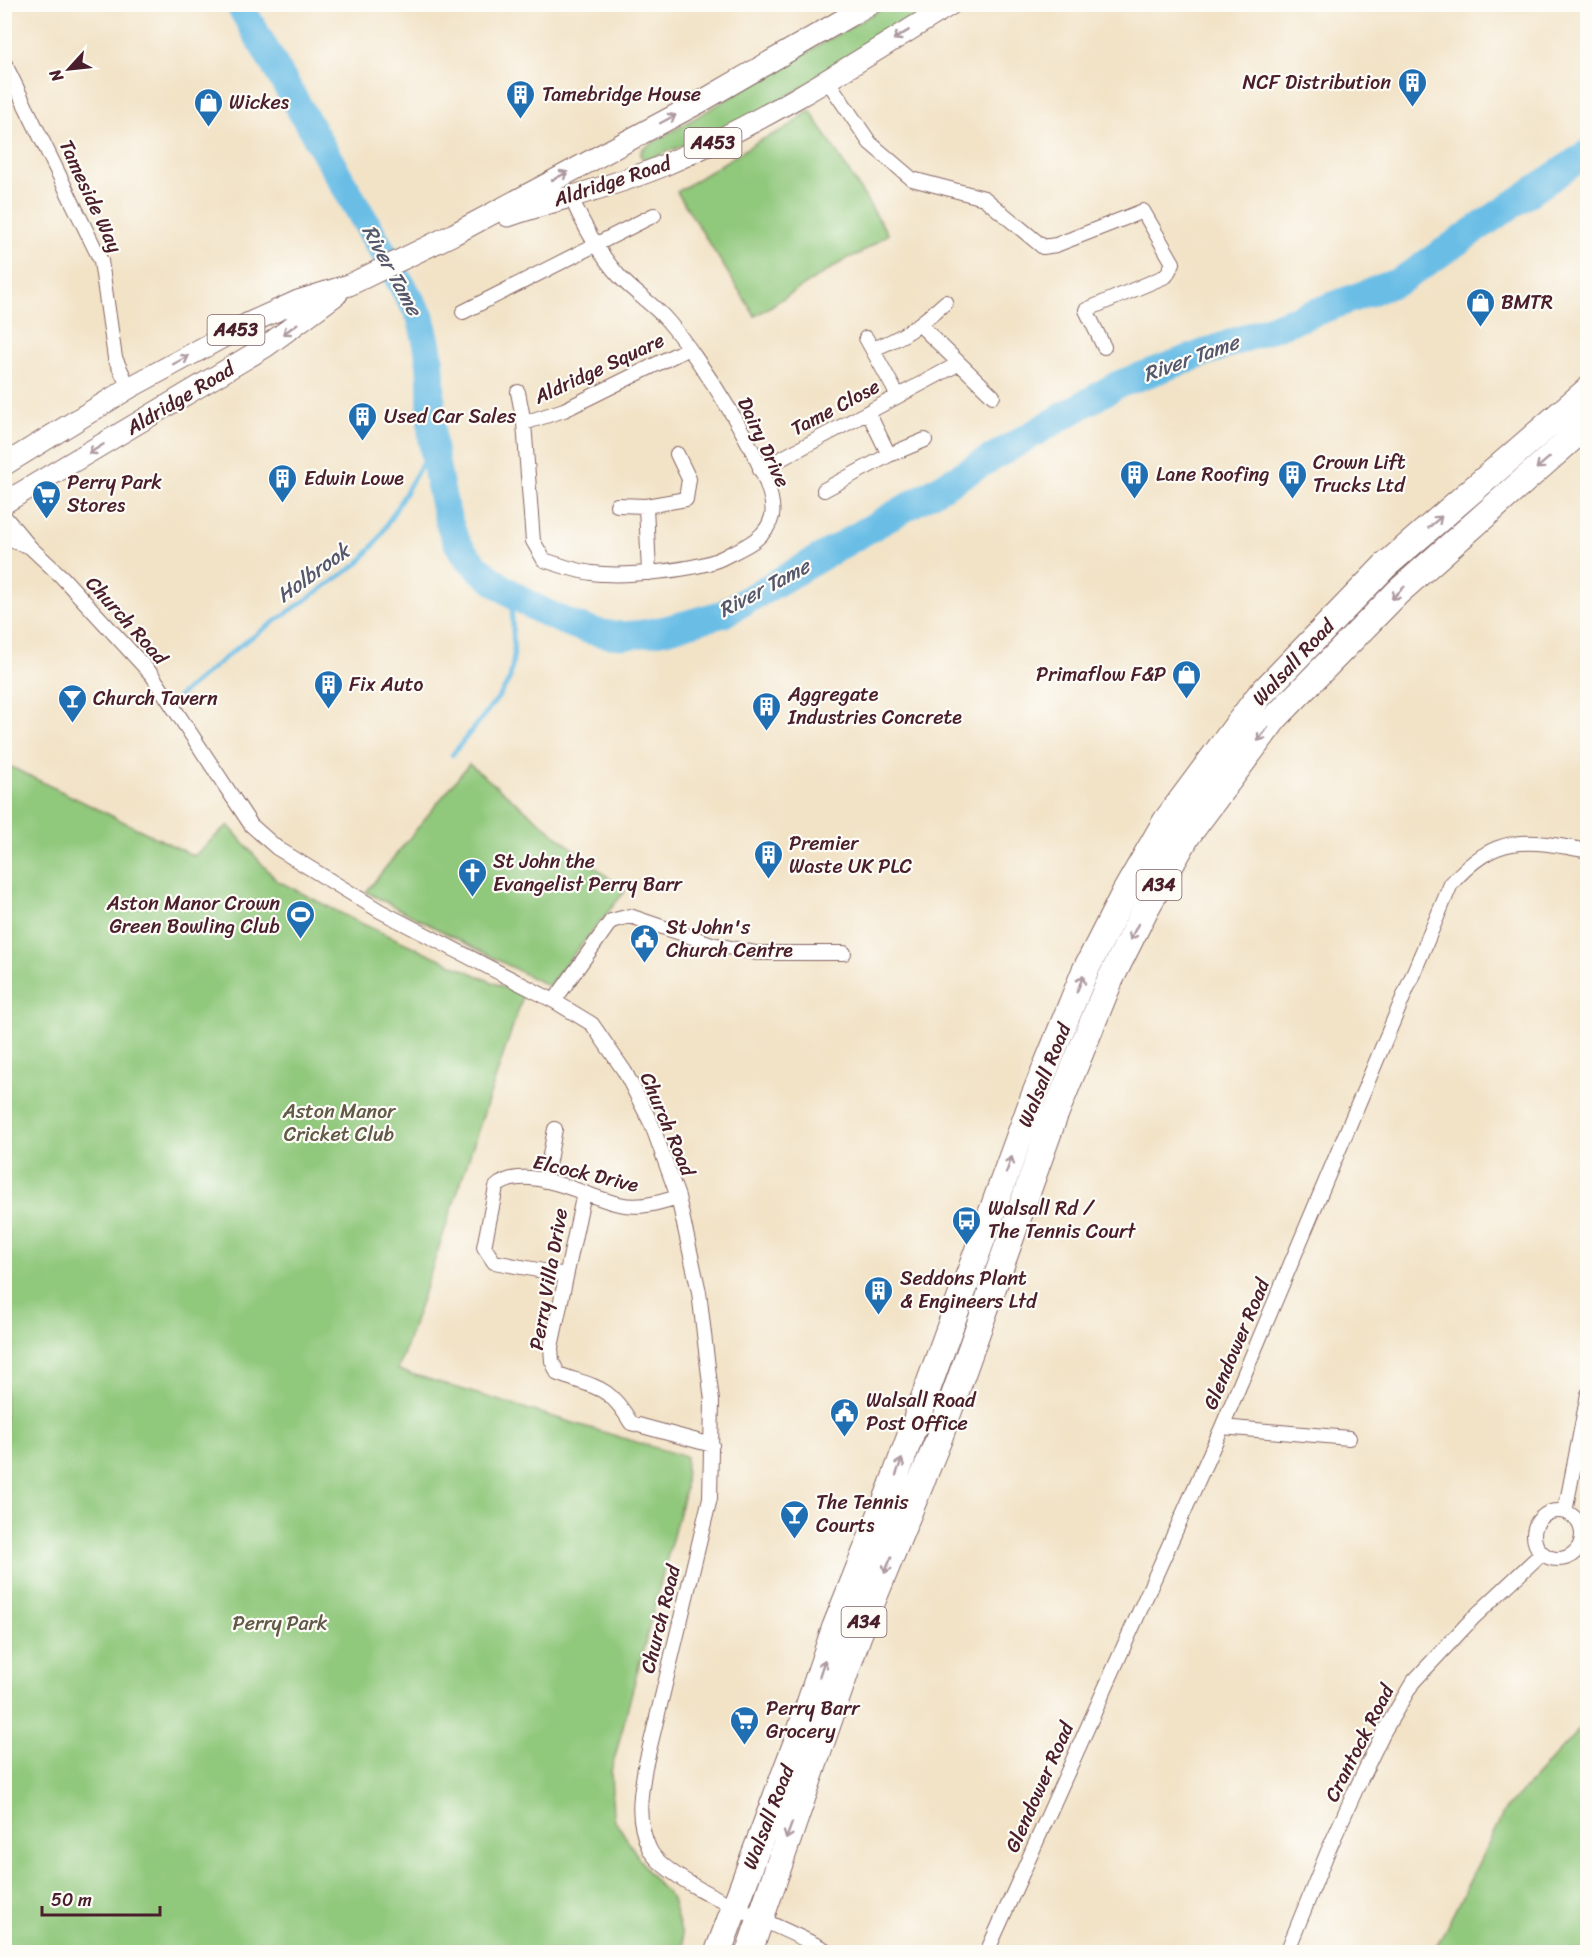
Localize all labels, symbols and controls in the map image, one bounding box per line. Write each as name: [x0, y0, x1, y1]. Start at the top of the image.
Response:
one-way arrow: [893, 30, 910, 42]
north arrow: [39, 39, 99, 99]
text: N: [40, 63, 72, 88]
place label: NCF Distribution: [1242, 65, 1391, 100]
building icon: NCF Distribution: [1396, 66, 1428, 108]
place label: Tamebridge House: [542, 77, 701, 112]
building icon: Tamebridge House: [505, 78, 537, 120]
place label: Wickes: [229, 85, 290, 120]
shop icon: Wickes: [192, 86, 224, 128]
one-way arrow: [659, 113, 676, 125]
road number: A453: [684, 128, 742, 158]
street label: Tameside Way: [49, 134, 132, 259]
street label: Aldridge Road: [548, 146, 677, 217]
one-way arrow: [551, 170, 569, 181]
water label: River Tame: [351, 217, 434, 325]
place label: BMTR: [1501, 285, 1553, 320]
shop icon: BMTR: [1464, 286, 1496, 328]
road number: A453: [208, 315, 264, 345]
water label: River Tame: [1138, 322, 1247, 393]
one-way arrow: [283, 323, 299, 335]
street label: Aldridge Square: [527, 323, 670, 414]
street label: Aldridge Road: [118, 351, 243, 445]
one-way arrow: [172, 354, 189, 366]
street label: Tame Close: [784, 369, 886, 446]
street label: Dairy Drive: [727, 391, 800, 493]
place label: Used Car Sales: [384, 399, 517, 434]
building icon: Used Car Sales: [347, 400, 379, 442]
one-way arrow: [88, 443, 105, 455]
place label: Crown Lift Trucks Ltd: [1313, 445, 1406, 503]
one-way arrow: [1536, 456, 1551, 470]
place label: Lane Roofing: [1156, 457, 1269, 492]
building icon: Lane Roofing: [1119, 458, 1151, 500]
building icon: Crown Lift Trucks Ltd: [1276, 458, 1308, 500]
place label: Edwin Lowe: [304, 461, 404, 496]
building icon: Edwin Lowe: [267, 462, 299, 504]
place label: Perry Park Stores: [67, 465, 162, 523]
supermarket icon: Perry Park Stores: [30, 478, 62, 520]
one-way arrow: [1427, 515, 1442, 529]
water label: Holbrook: [268, 531, 360, 613]
water label: River Tame: [711, 547, 819, 628]
street label: Church Road: [77, 568, 178, 674]
one-way arrow: [1390, 585, 1405, 600]
street label: Walsall Road: [1243, 609, 1345, 714]
place label: Primaflow F&P: [1036, 657, 1166, 692]
shop icon: Primaflow F&P: [1171, 658, 1203, 700]
place label: Fix Auto: [349, 667, 423, 702]
building icon: Fix Auto: [312, 668, 344, 710]
place label: Aggregate Industries Concrete: [787, 677, 962, 735]
place label: Church Tavern: [93, 681, 218, 716]
bar icon: Church Tavern: [56, 682, 88, 724]
building icon: Aggregate Industries Concrete: [751, 690, 783, 732]
one-way arrow: [1257, 725, 1270, 741]
place label: Premier Waste UK PLC: [789, 826, 912, 884]
building icon: Premier Waste UK PLC: [752, 838, 784, 880]
place label: St John the Evangelist Perry Barr: [493, 844, 684, 902]
church icon: St John the Evangelist Perry Barr: [456, 856, 488, 898]
road number: A34: [1136, 870, 1182, 900]
place label: Aston Manor Crown Green Bowling Club: [106, 886, 280, 944]
sports icon: Aston Manor Crown Green Bowling Club: [285, 898, 317, 940]
place label: St John's Church Centre: [666, 910, 793, 968]
public building icon: St John's Church Centre: [629, 922, 661, 964]
one-way arrow: [1128, 922, 1139, 940]
one-way arrow: [1075, 975, 1086, 993]
street label: Walsall Road: [1008, 1016, 1082, 1133]
street label: Church Road: [630, 1067, 706, 1183]
park label: Aston Manor Cricket Club: [282, 1094, 397, 1152]
street label: Elcock Drive: [530, 1144, 642, 1203]
one-way arrow: [1004, 1156, 1015, 1175]
place label: Walsall Rd / The Tennis Court: [988, 1191, 1136, 1249]
bus stop icon: Walsall Rd / The Tennis Court: [951, 1204, 983, 1246]
street label: Perry Villa Drive: [519, 1205, 578, 1353]
place label: Seddons Plant & Engineers Ltd: [900, 1261, 1038, 1319]
street label: Glendower Road: [1193, 1272, 1280, 1415]
building icon: Seddons Plant & Engineers Ltd: [863, 1274, 895, 1316]
place label: Walsall Road Post Office: [866, 1383, 977, 1441]
public building icon: Walsall Road Post Office: [829, 1396, 861, 1438]
one-way arrow: [895, 1458, 906, 1477]
place label: The Tennis Courts: [816, 1485, 909, 1543]
bar icon: The Tennis Courts: [779, 1498, 811, 1540]
one-way arrow: [882, 1555, 893, 1574]
street label: Church Road: [630, 1560, 691, 1677]
park label: Perry Park: [233, 1606, 328, 1641]
road number: A34: [842, 1607, 886, 1637]
one-way arrow: [817, 1659, 828, 1678]
street label: Crantock Road: [1315, 1677, 1405, 1808]
place label: Perry Barr Grocery: [766, 1691, 861, 1749]
supermarket icon: Perry Barr Grocery: [729, 1704, 761, 1746]
street label: Glendower Road: [995, 1715, 1084, 1858]
street label: Walsall Road: [732, 1758, 805, 1875]
one-way arrow: [783, 1821, 794, 1840]
scale bar: [42, 1879, 160, 1917]
text: 50 m: [51, 1884, 92, 1916]

